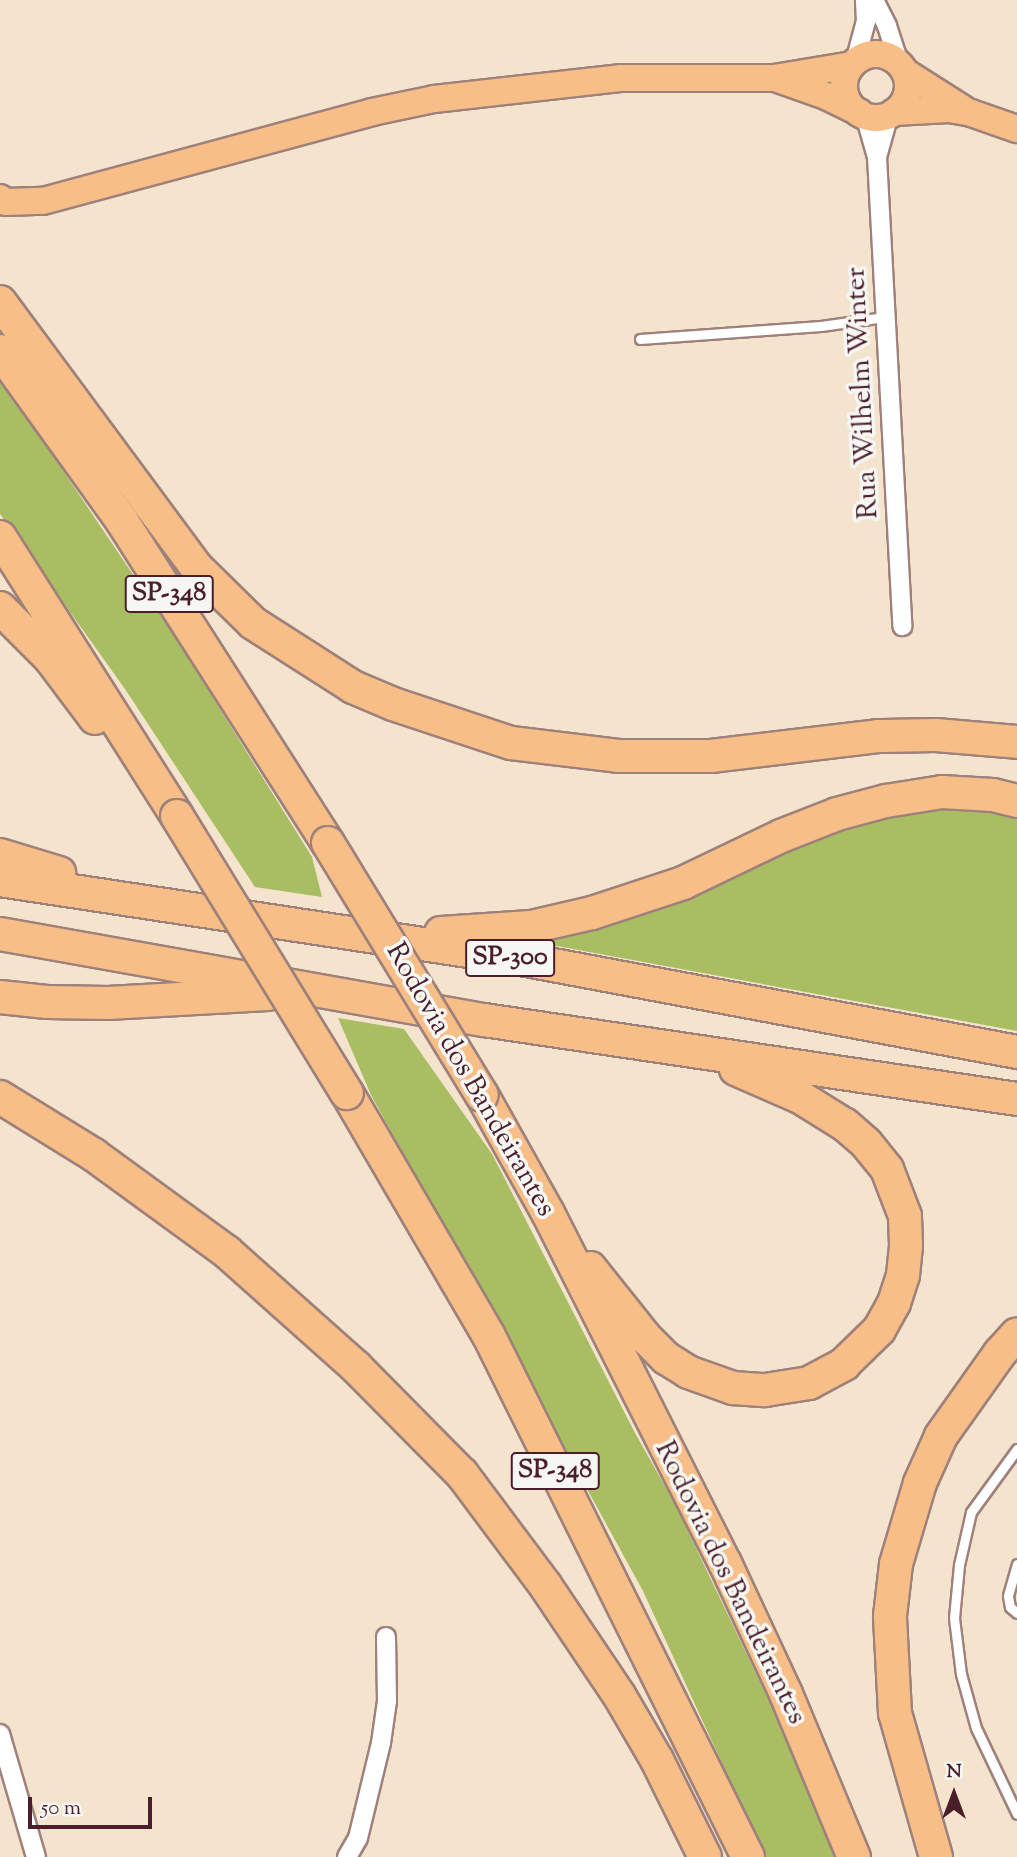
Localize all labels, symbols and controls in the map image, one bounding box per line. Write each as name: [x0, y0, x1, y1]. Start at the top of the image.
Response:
street label: Rua Wilhelm Winter: [840, 266, 886, 520]
road number: SP-348: [124, 572, 214, 616]
road number: SP-300: [464, 936, 556, 981]
street label: Rodovia dos Bandeirantes: [378, 937, 562, 1223]
street label: Rodovia dos Bandeirantes: [647, 1436, 813, 1730]
road number: SP-348: [510, 1448, 600, 1494]
north arrow: [919, 1759, 989, 1829]
text: N: [946, 1759, 962, 1786]
scale bar: [32, 1784, 156, 1828]
text: 50 m: [41, 1794, 81, 1824]

